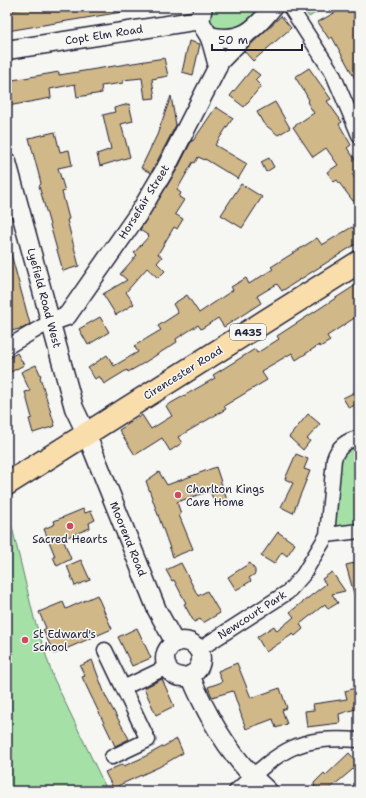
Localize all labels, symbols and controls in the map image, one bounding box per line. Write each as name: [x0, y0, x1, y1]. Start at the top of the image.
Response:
street label: Copt Elm Road: [64, 21, 144, 49]
scale bar: [212, 26, 302, 52]
text: 50 m: [218, 32, 248, 48]
street label: Horsefair Street: [115, 162, 173, 242]
street label: Lyefield Road West: [23, 246, 65, 350]
road number: A435: [230, 324, 266, 340]
street label: Cirencester Road: [141, 343, 225, 403]
place label: Charlton Kings Care Home: [186, 482, 264, 510]
marker: Charlton Kings Care Home: [173, 490, 183, 500]
street label: Moorend Road: [106, 499, 150, 579]
marker: Sacred Hearts: [65, 521, 75, 531]
place label: Sacred Hearts: [32, 532, 108, 547]
street label: Newcourt Park: [215, 587, 289, 643]
place label: St Edward's School: [33, 627, 96, 655]
marker: St Edward's School: [20, 635, 30, 645]

